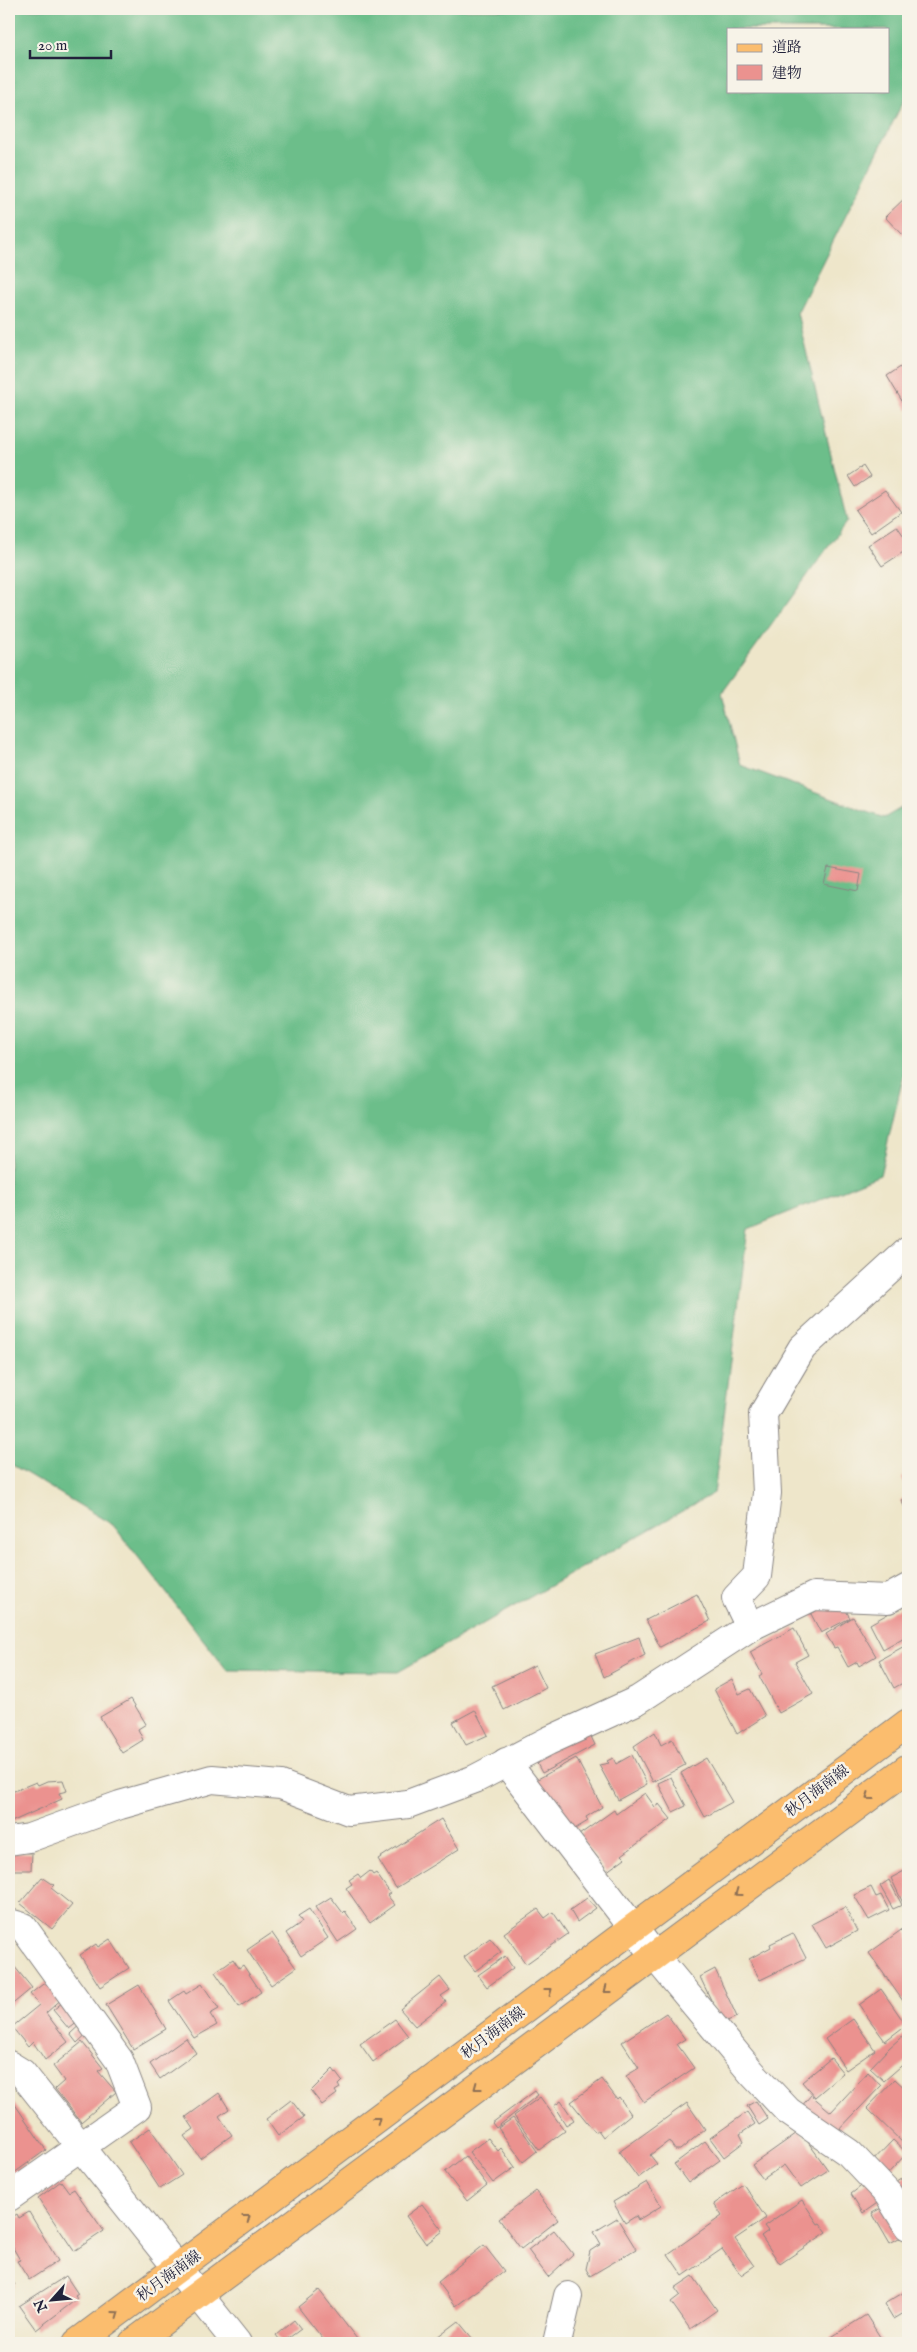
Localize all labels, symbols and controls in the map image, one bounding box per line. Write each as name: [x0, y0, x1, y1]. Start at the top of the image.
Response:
scale bar: [30, 28, 111, 60]
legend: [727, 28, 890, 92]
text: 20 m: [38, 36, 68, 55]
text: 道路: [772, 38, 802, 57]
text: 建物: [772, 64, 802, 83]
street label: 秋月海南線: [781, 1761, 853, 1821]
one-way arrow: [865, 1791, 875, 1800]
one-way arrow: [734, 1887, 744, 1896]
one-way arrow: [604, 1984, 613, 1992]
one-way arrow: [543, 1988, 553, 1997]
street label: 秋月海南線: [457, 2003, 529, 2063]
one-way arrow: [473, 2081, 483, 2090]
one-way arrow: [371, 2117, 381, 2126]
one-way arrow: [241, 2215, 250, 2223]
street label: 秋月海南線: [133, 2246, 205, 2306]
north arrow: [28, 2274, 78, 2324]
text: N: [31, 2296, 53, 2316]
one-way arrow: [110, 2312, 119, 2320]

